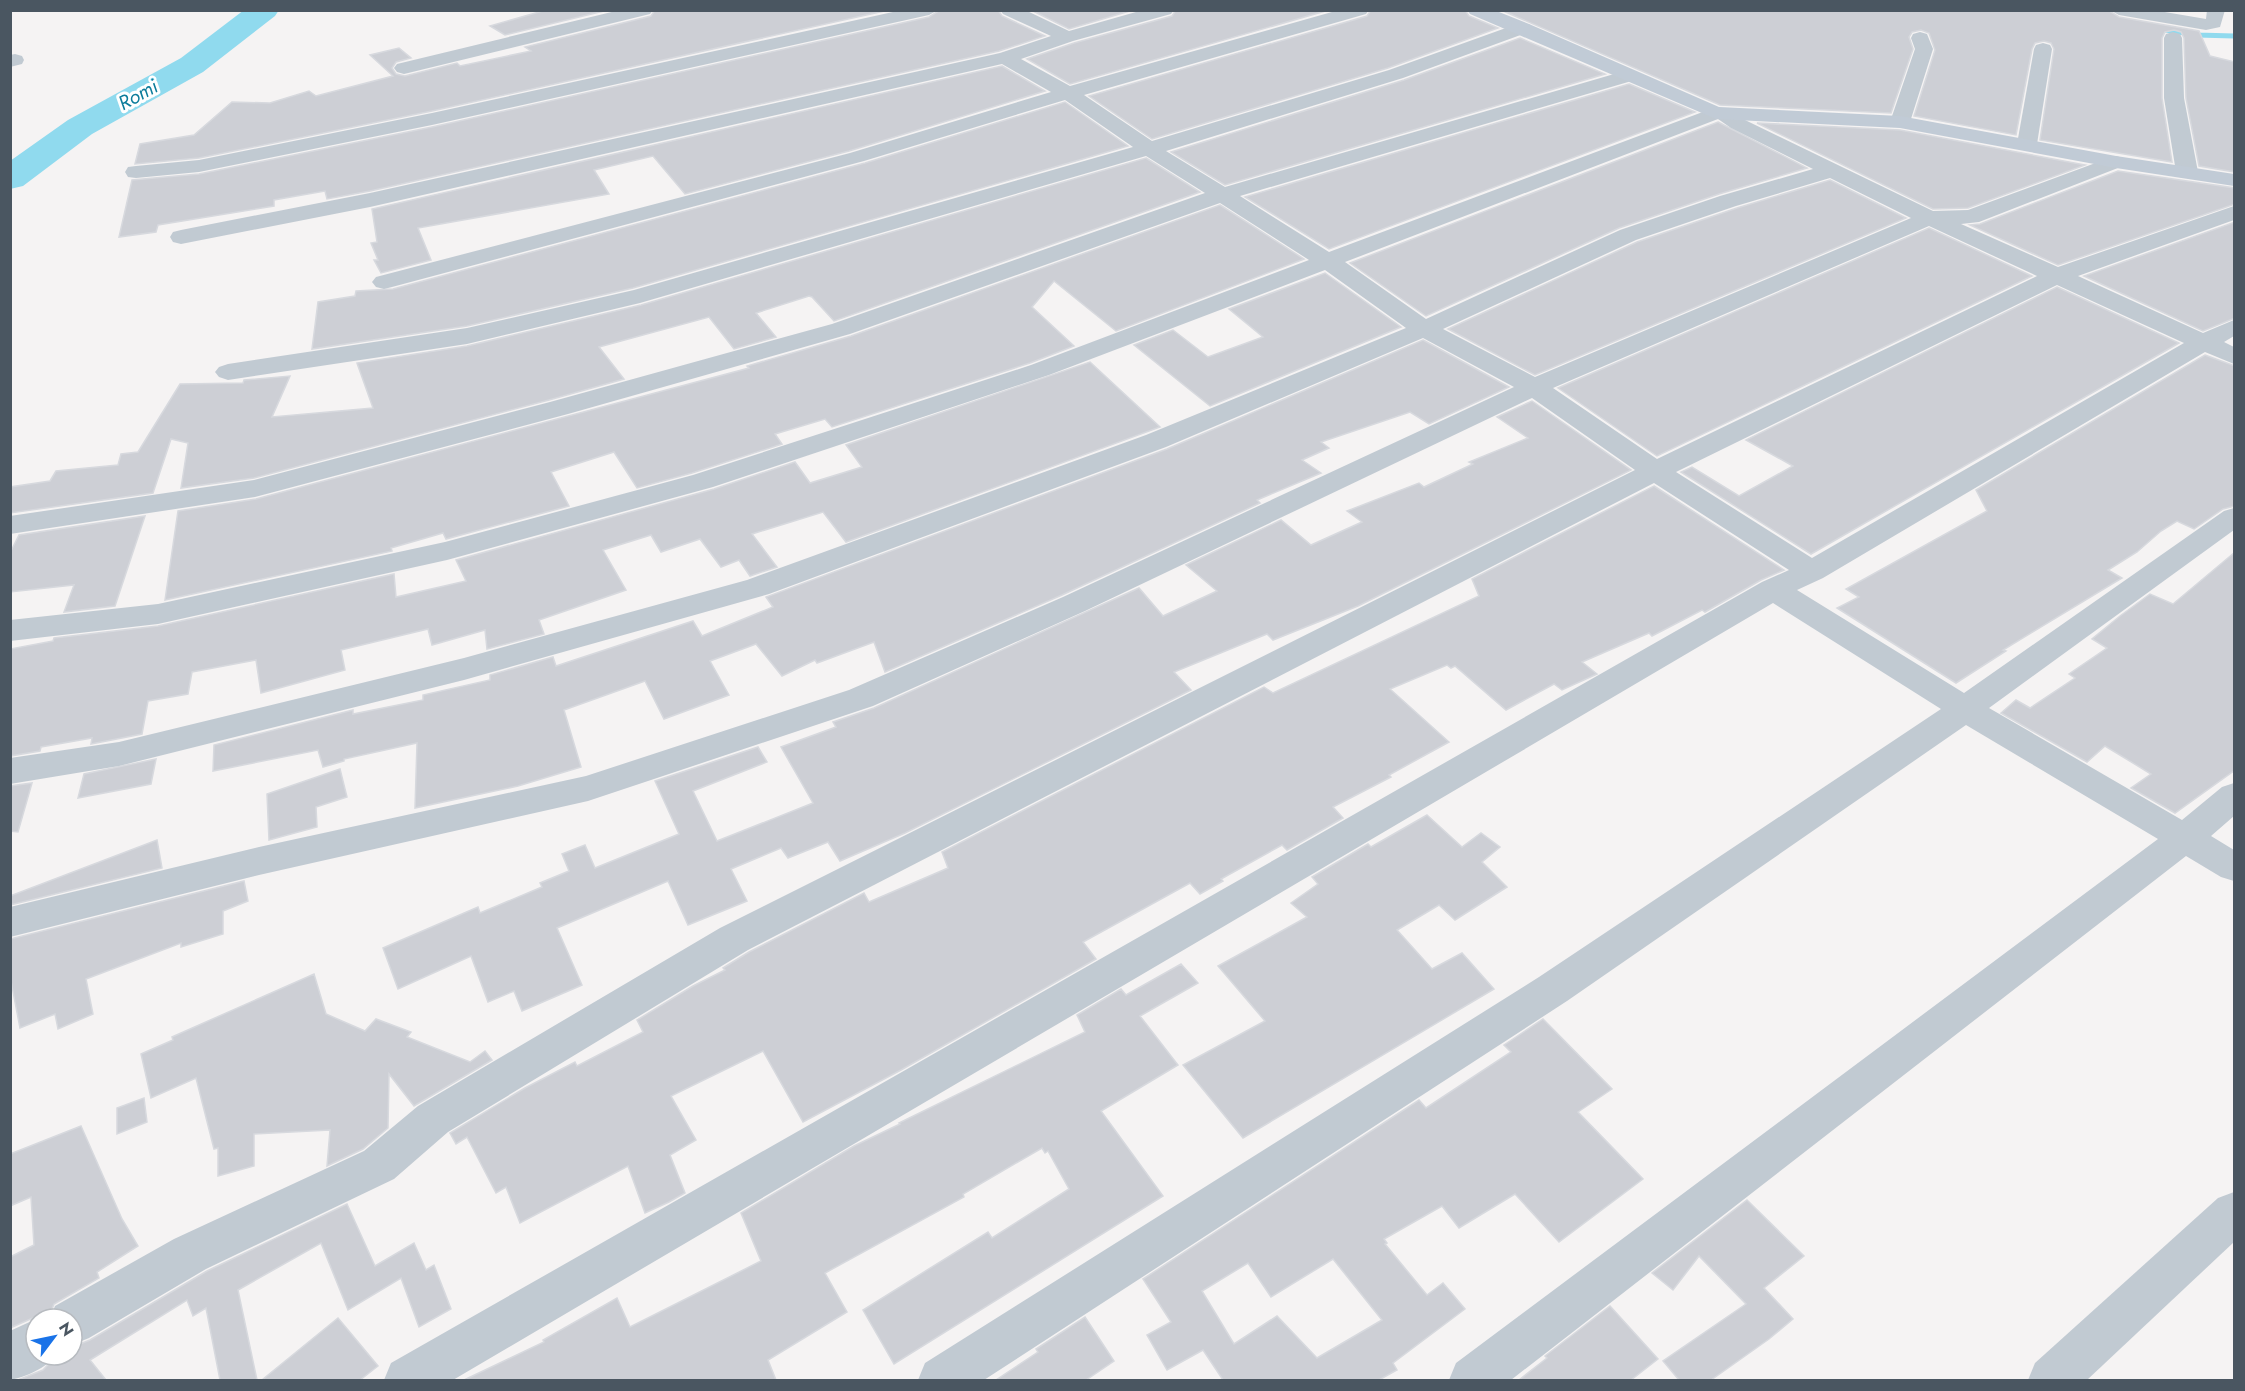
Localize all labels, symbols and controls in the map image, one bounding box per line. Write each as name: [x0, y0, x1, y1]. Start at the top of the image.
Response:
water label: Romi: [113, 72, 164, 118]
north arrow: [24, 1307, 84, 1367]
text: N: [53, 1318, 79, 1341]

